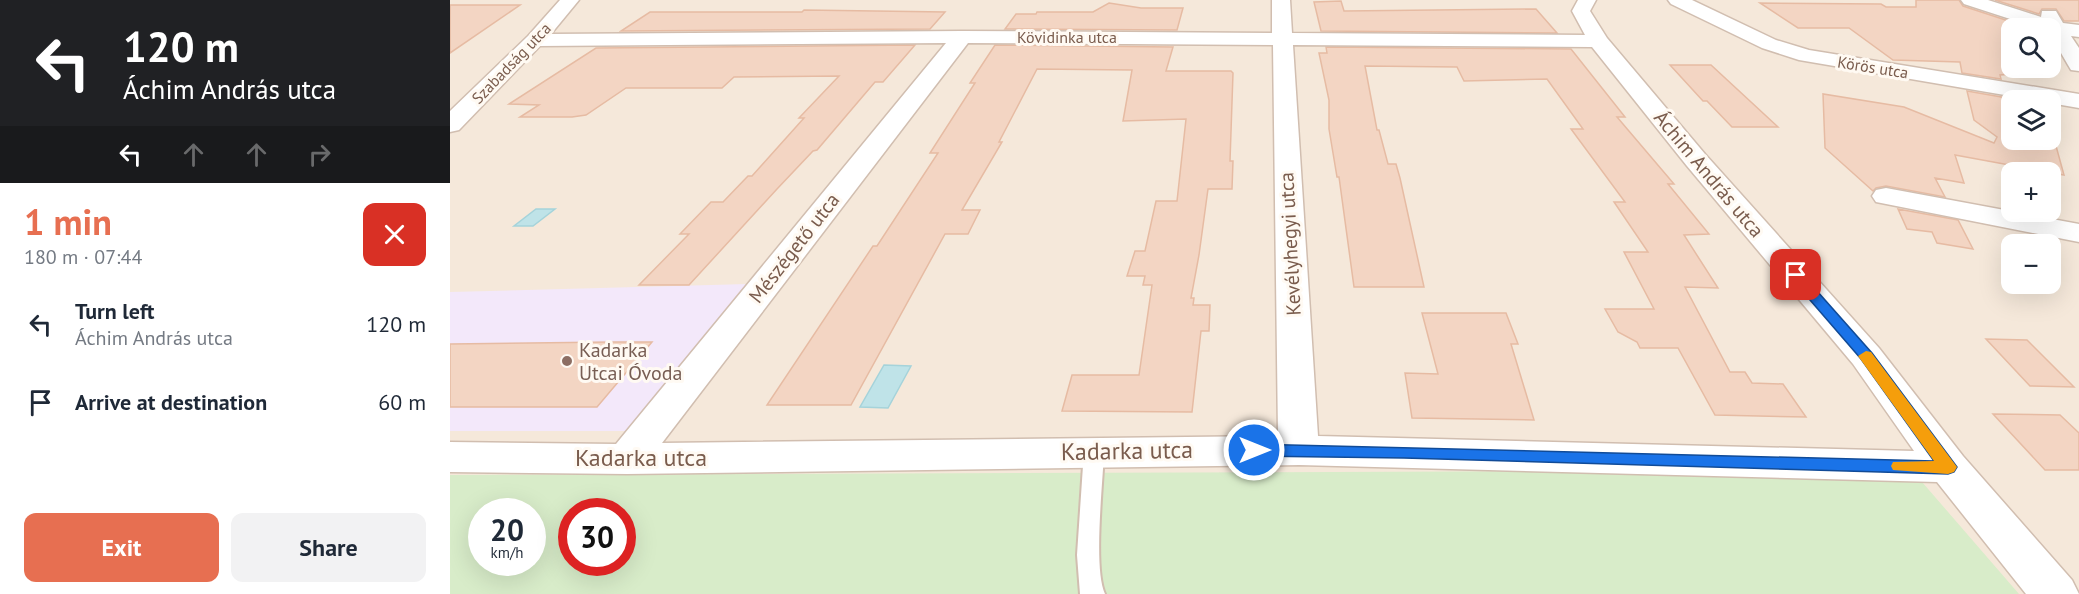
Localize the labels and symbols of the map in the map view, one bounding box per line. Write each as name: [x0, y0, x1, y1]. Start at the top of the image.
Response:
street label: Szabadság utca: [467, 18, 555, 108]
street label: Kövidinka utca: [1017, 27, 1117, 47]
street label: Körös utca: [1836, 52, 1910, 82]
street label: Áchim András utca: [1648, 105, 1770, 243]
street label: Kevélyhegyi utca: [1273, 172, 1307, 316]
street label: Mészégető utca: [743, 188, 845, 308]
pin: [1770, 249, 1821, 300]
place label: Kadarka Utcai Óvoda: [579, 337, 682, 386]
marker: Kadarka Utcai Óvoda: [560, 354, 574, 368]
position arrow: [1222, 418, 1286, 482]
street label: Kadarka utca: [1061, 434, 1193, 467]
street label: Kadarka utca: [575, 442, 707, 473]
speed limit sign: 30: [558, 498, 636, 576]

